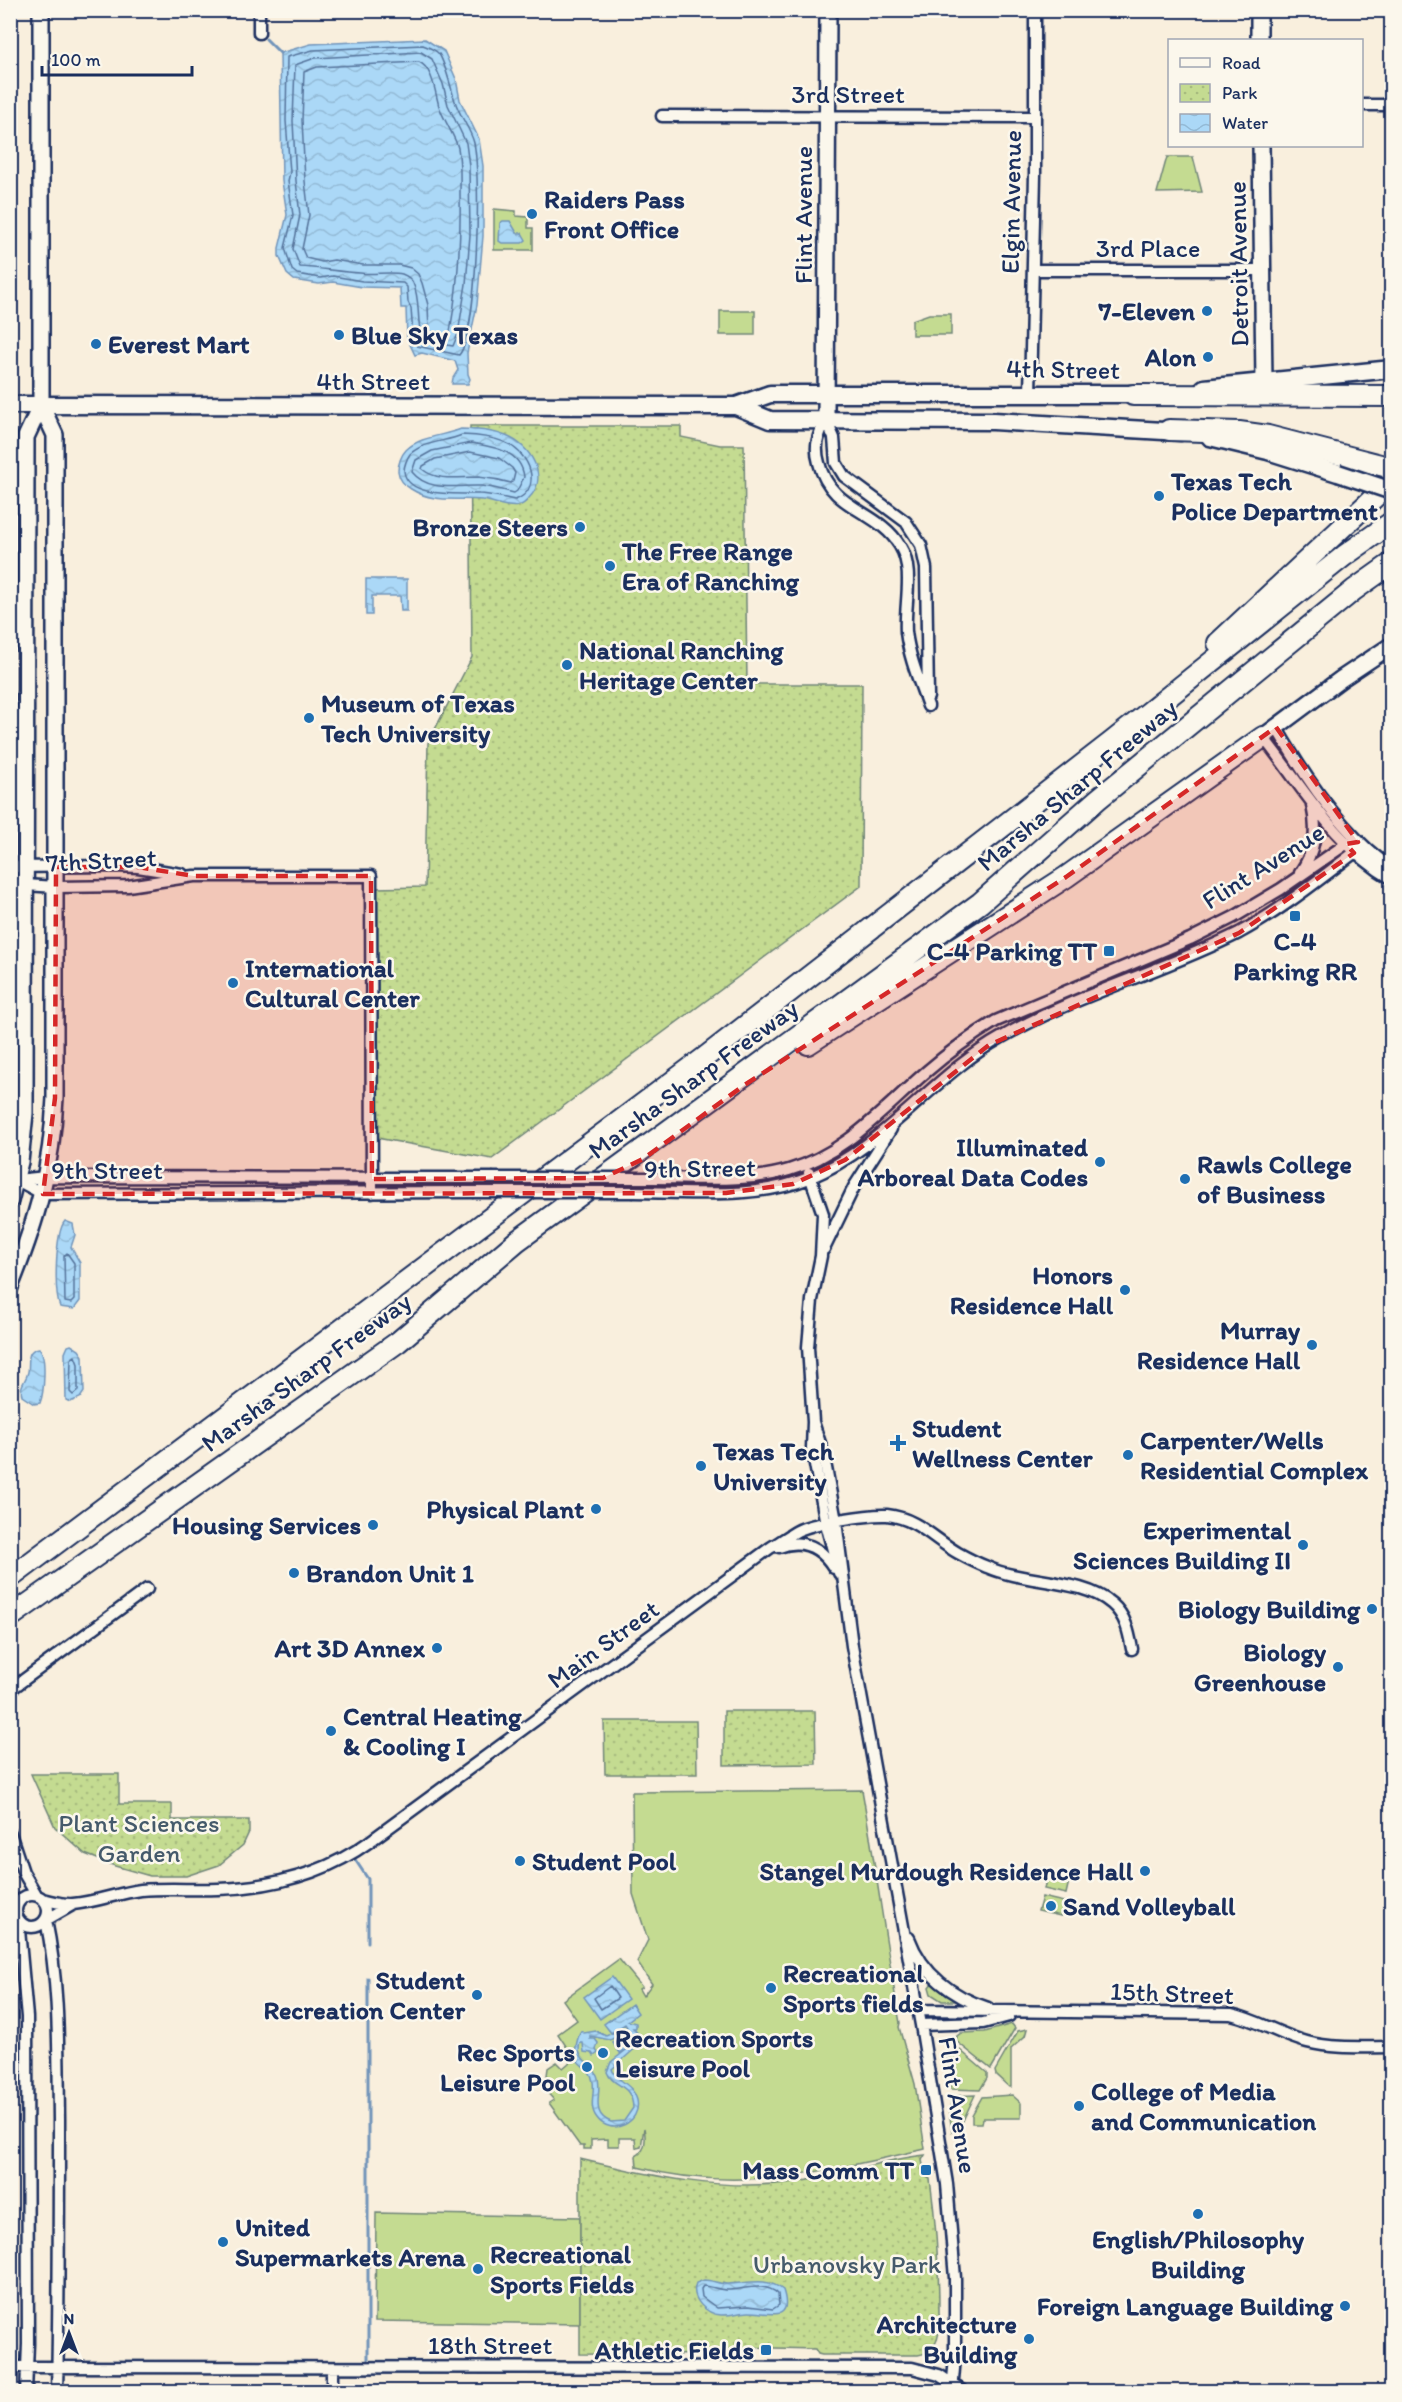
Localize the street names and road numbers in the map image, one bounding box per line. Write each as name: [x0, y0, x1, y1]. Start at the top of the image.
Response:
street label: 3rd Street: [791, 78, 905, 110]
street label: Elgin Avenue: [994, 130, 1028, 274]
street label: Flint Avenue: [787, 146, 819, 284]
street label: Detroit Avenue: [1221, 181, 1255, 347]
street label: 3rd Place: [1096, 232, 1200, 264]
street label: 4th Street: [1006, 352, 1120, 386]
street label: 4th Street: [316, 365, 430, 397]
street label: Marsha Sharp Freeway: [970, 692, 1184, 878]
street label: Flint Avenue: [1196, 816, 1330, 916]
street label: 7th Street: [45, 841, 158, 879]
street label: Marsha Sharp Freeway: [582, 992, 804, 1166]
street label: 9th Street: [644, 1151, 756, 1185]
street label: 9th Street: [51, 1154, 163, 1186]
street label: Marsha Sharp Freeway: [195, 1285, 417, 1459]
street label: Main Street: [541, 1593, 665, 1695]
street label: 15th Street: [1110, 1975, 1235, 2011]
street label: Flint Avenue: [931, 2034, 985, 2176]
street label: 18th Street: [428, 2329, 552, 2361]

